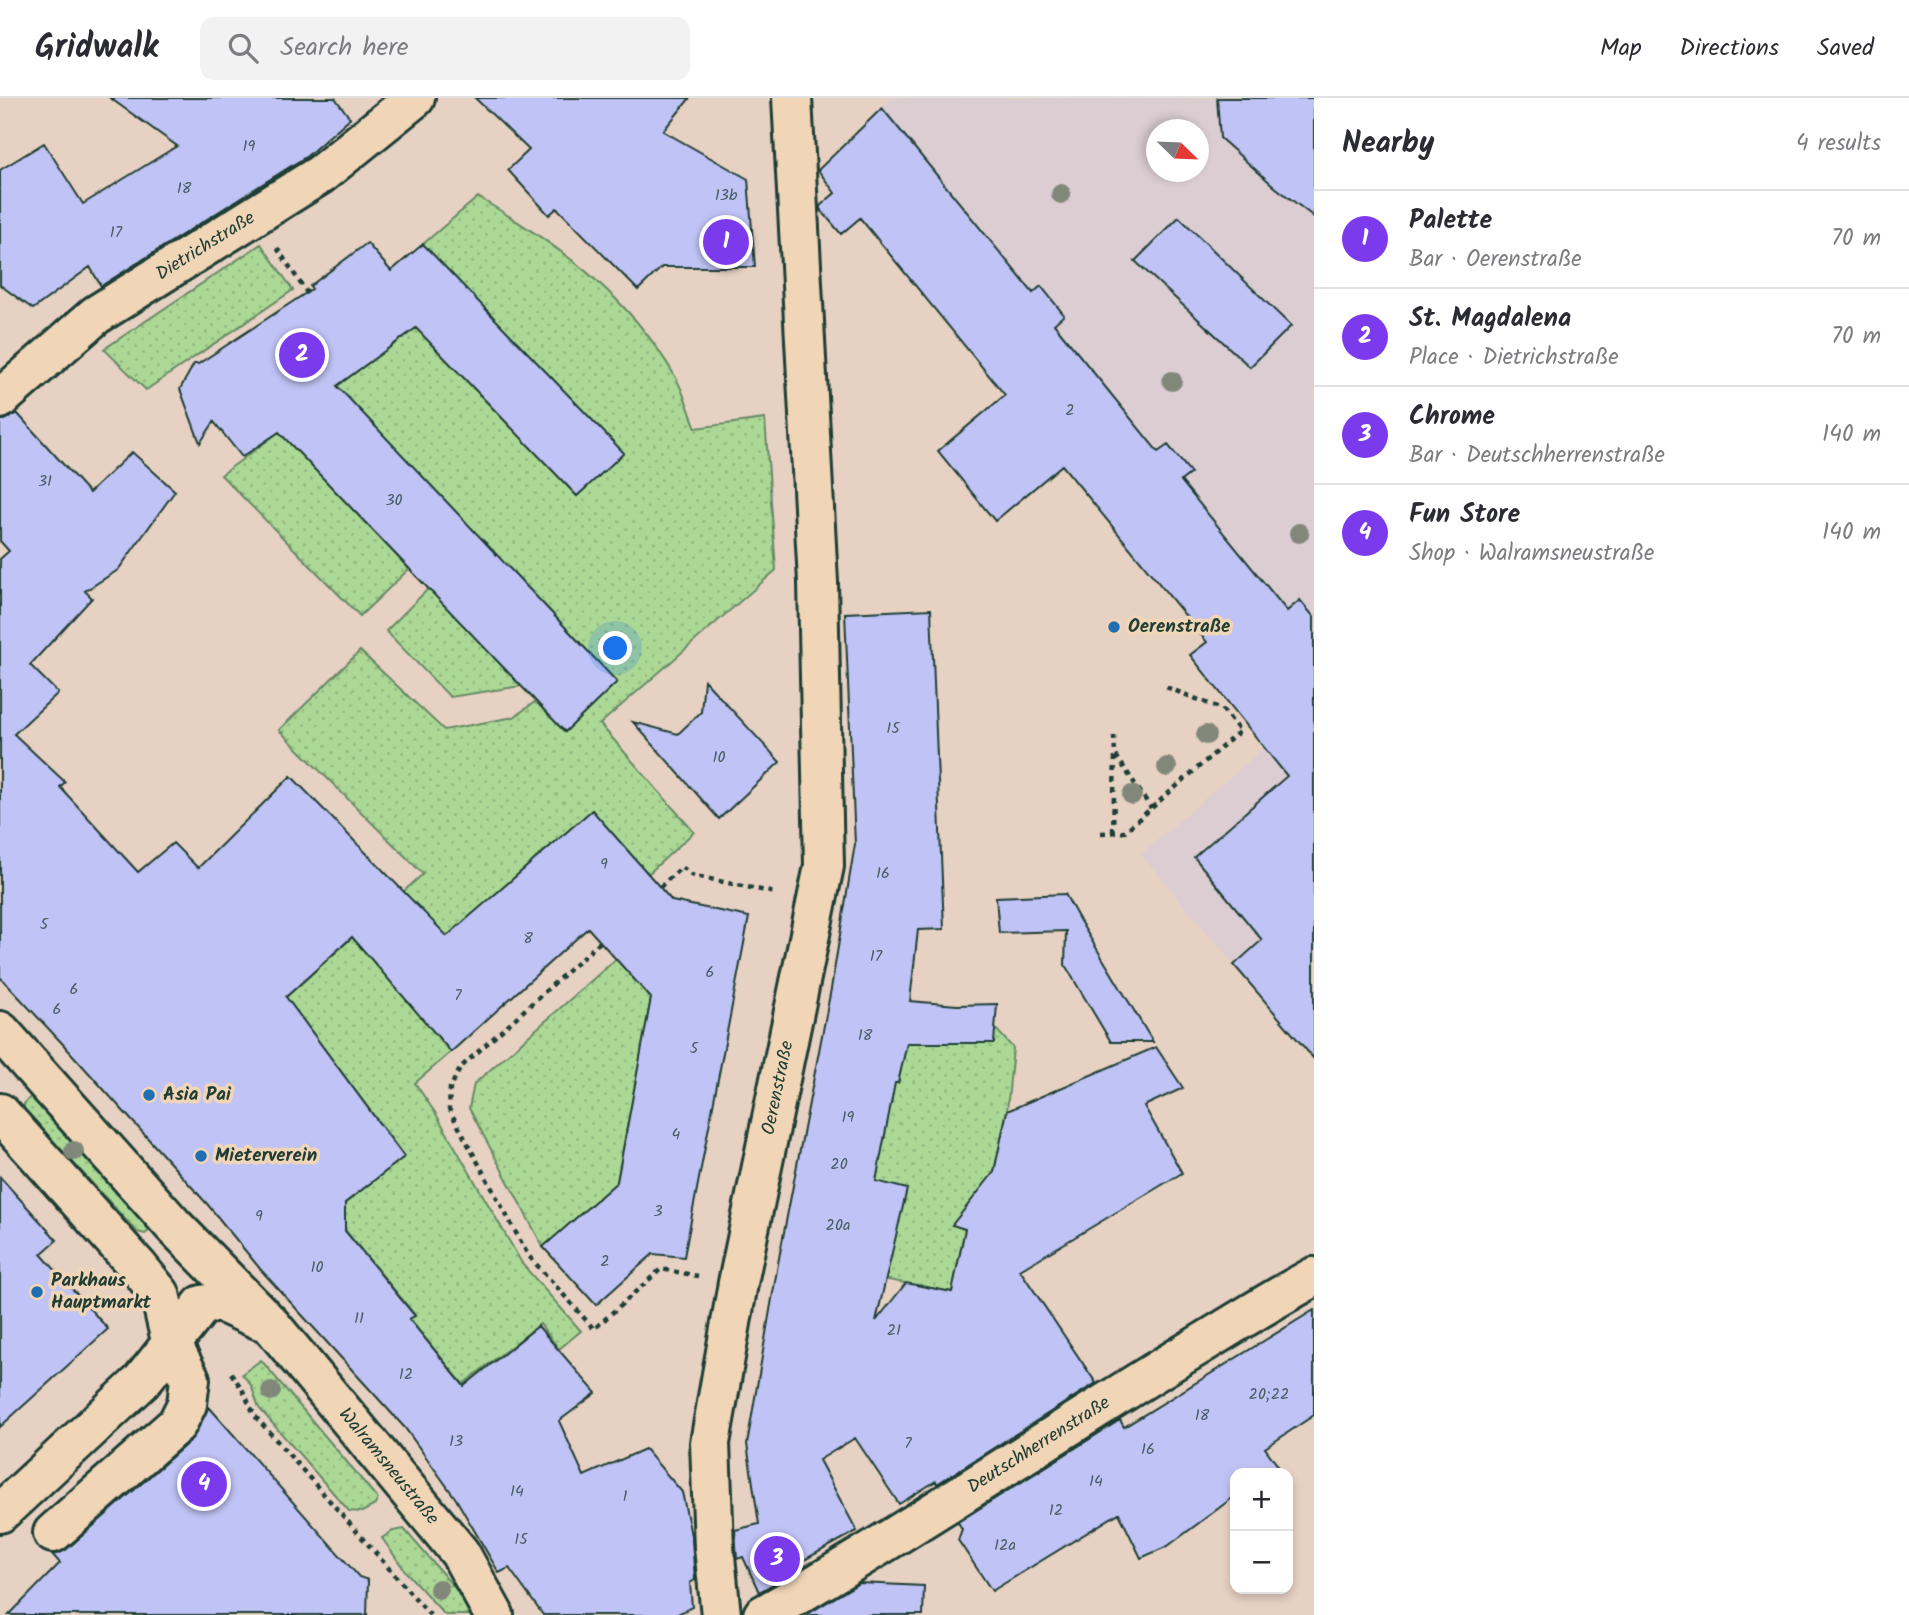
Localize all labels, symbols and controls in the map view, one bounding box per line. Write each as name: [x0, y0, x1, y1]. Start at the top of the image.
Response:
search box: [200, 17, 690, 80]
text: Gridwalk: [35, 22, 158, 75]
text: Search here: [280, 27, 409, 69]
icon: search: [224, 29, 262, 67]
text: Map: [1600, 29, 1642, 68]
text: Directions: [1680, 29, 1779, 68]
text: Saved: [1817, 29, 1874, 68]
north arrow: [1146, 119, 1209, 182]
text: Nearby: [1342, 120, 1434, 168]
text: 4 results: [1796, 126, 1881, 162]
house number: 19: [243, 134, 256, 159]
house number: 18: [177, 176, 192, 201]
house number: 13b: [715, 183, 738, 208]
text: Palette: [1409, 200, 1492, 242]
street label: Dietrichstraße: [150, 203, 262, 289]
pin: 1: [703, 216, 749, 268]
house number: 17: [110, 220, 123, 245]
text: 1: [1362, 221, 1368, 257]
text: 70 m: [1831, 221, 1881, 257]
text: Bar · Oerenstraße: [1409, 242, 1582, 278]
text: St. Magdalena: [1409, 298, 1571, 340]
text: 2: [1358, 319, 1372, 355]
text: 70 m: [1831, 319, 1881, 355]
pin: 2: [279, 329, 325, 381]
text: Place · Dietrichstraße: [1409, 340, 1619, 376]
text: Chrome: [1409, 396, 1495, 438]
house number: 2: [1065, 398, 1075, 423]
text: 3: [1359, 417, 1371, 453]
text: 140 m: [1822, 417, 1881, 453]
text: Bar · Deutschherrenstraße: [1409, 438, 1665, 474]
house number: 31: [38, 469, 52, 494]
house number: 30: [385, 488, 403, 513]
text: Fun Store: [1409, 494, 1520, 536]
text: 4: [1359, 515, 1371, 551]
text: 140 m: [1822, 515, 1881, 551]
text: Shop · Walramsneustraße: [1409, 536, 1654, 572]
place label: Oerenstraße: [1128, 612, 1230, 642]
marker: Oerenstraße: [1106, 619, 1122, 635]
your location: [598, 631, 632, 665]
house number: 15: [886, 716, 901, 741]
house number: 10: [712, 745, 726, 770]
house number: 9: [600, 852, 608, 877]
house number: 16: [876, 861, 890, 886]
house number: 5: [40, 912, 50, 937]
house number: 8: [523, 926, 533, 951]
house number: 17: [870, 944, 883, 969]
house number: 6: [706, 960, 714, 985]
house number: 6: [70, 977, 78, 1002]
house number: 7: [454, 983, 462, 1008]
house number: 6: [53, 997, 61, 1022]
house number: 18: [858, 1023, 873, 1048]
house number: 5: [690, 1036, 700, 1061]
street label: Oerenstraße: [754, 1038, 803, 1138]
place label: Asia Pai: [163, 1080, 232, 1110]
marker: Asia Pai: [141, 1087, 157, 1103]
house number: 19: [842, 1105, 855, 1130]
house number: 4: [672, 1122, 681, 1147]
place label: Mieterverein: [215, 1141, 317, 1171]
marker: Mieterverein: [193, 1148, 209, 1164]
house number: 20: [830, 1152, 848, 1177]
house number: 3: [653, 1199, 663, 1224]
house number: 9: [255, 1204, 263, 1229]
house number: 20a: [826, 1213, 850, 1238]
house number: 2: [600, 1249, 610, 1274]
house number: 10: [310, 1255, 324, 1280]
place label: Parkhaus Hauptmarkt: [51, 1266, 152, 1318]
marker: Parkhaus Hauptmarkt: [29, 1284, 45, 1300]
house number: 11: [354, 1306, 364, 1331]
house number: 21: [887, 1318, 901, 1343]
house number: 12: [399, 1362, 413, 1387]
house number: 20;22: [1249, 1382, 1289, 1407]
street label: Deutschherrenstraße: [961, 1388, 1117, 1502]
street label: Walramsneustraße: [331, 1401, 447, 1532]
house number: 18: [1195, 1403, 1210, 1428]
house number: 13: [449, 1429, 463, 1454]
house number: 7: [904, 1431, 912, 1456]
house number: 16: [1141, 1437, 1155, 1462]
pin: 4: [181, 1458, 227, 1510]
map controls: [1230, 1468, 1293, 1594]
button: +: [1230, 1468, 1293, 1531]
house number: 14: [1089, 1469, 1103, 1494]
house number: 14: [510, 1479, 524, 1504]
house number: 1: [622, 1484, 628, 1509]
house number: 12: [1049, 1498, 1063, 1523]
house number: 15: [514, 1527, 529, 1552]
button: −: [1230, 1531, 1293, 1594]
pin: 3: [754, 1533, 800, 1585]
house number: 12a: [994, 1533, 1016, 1558]

